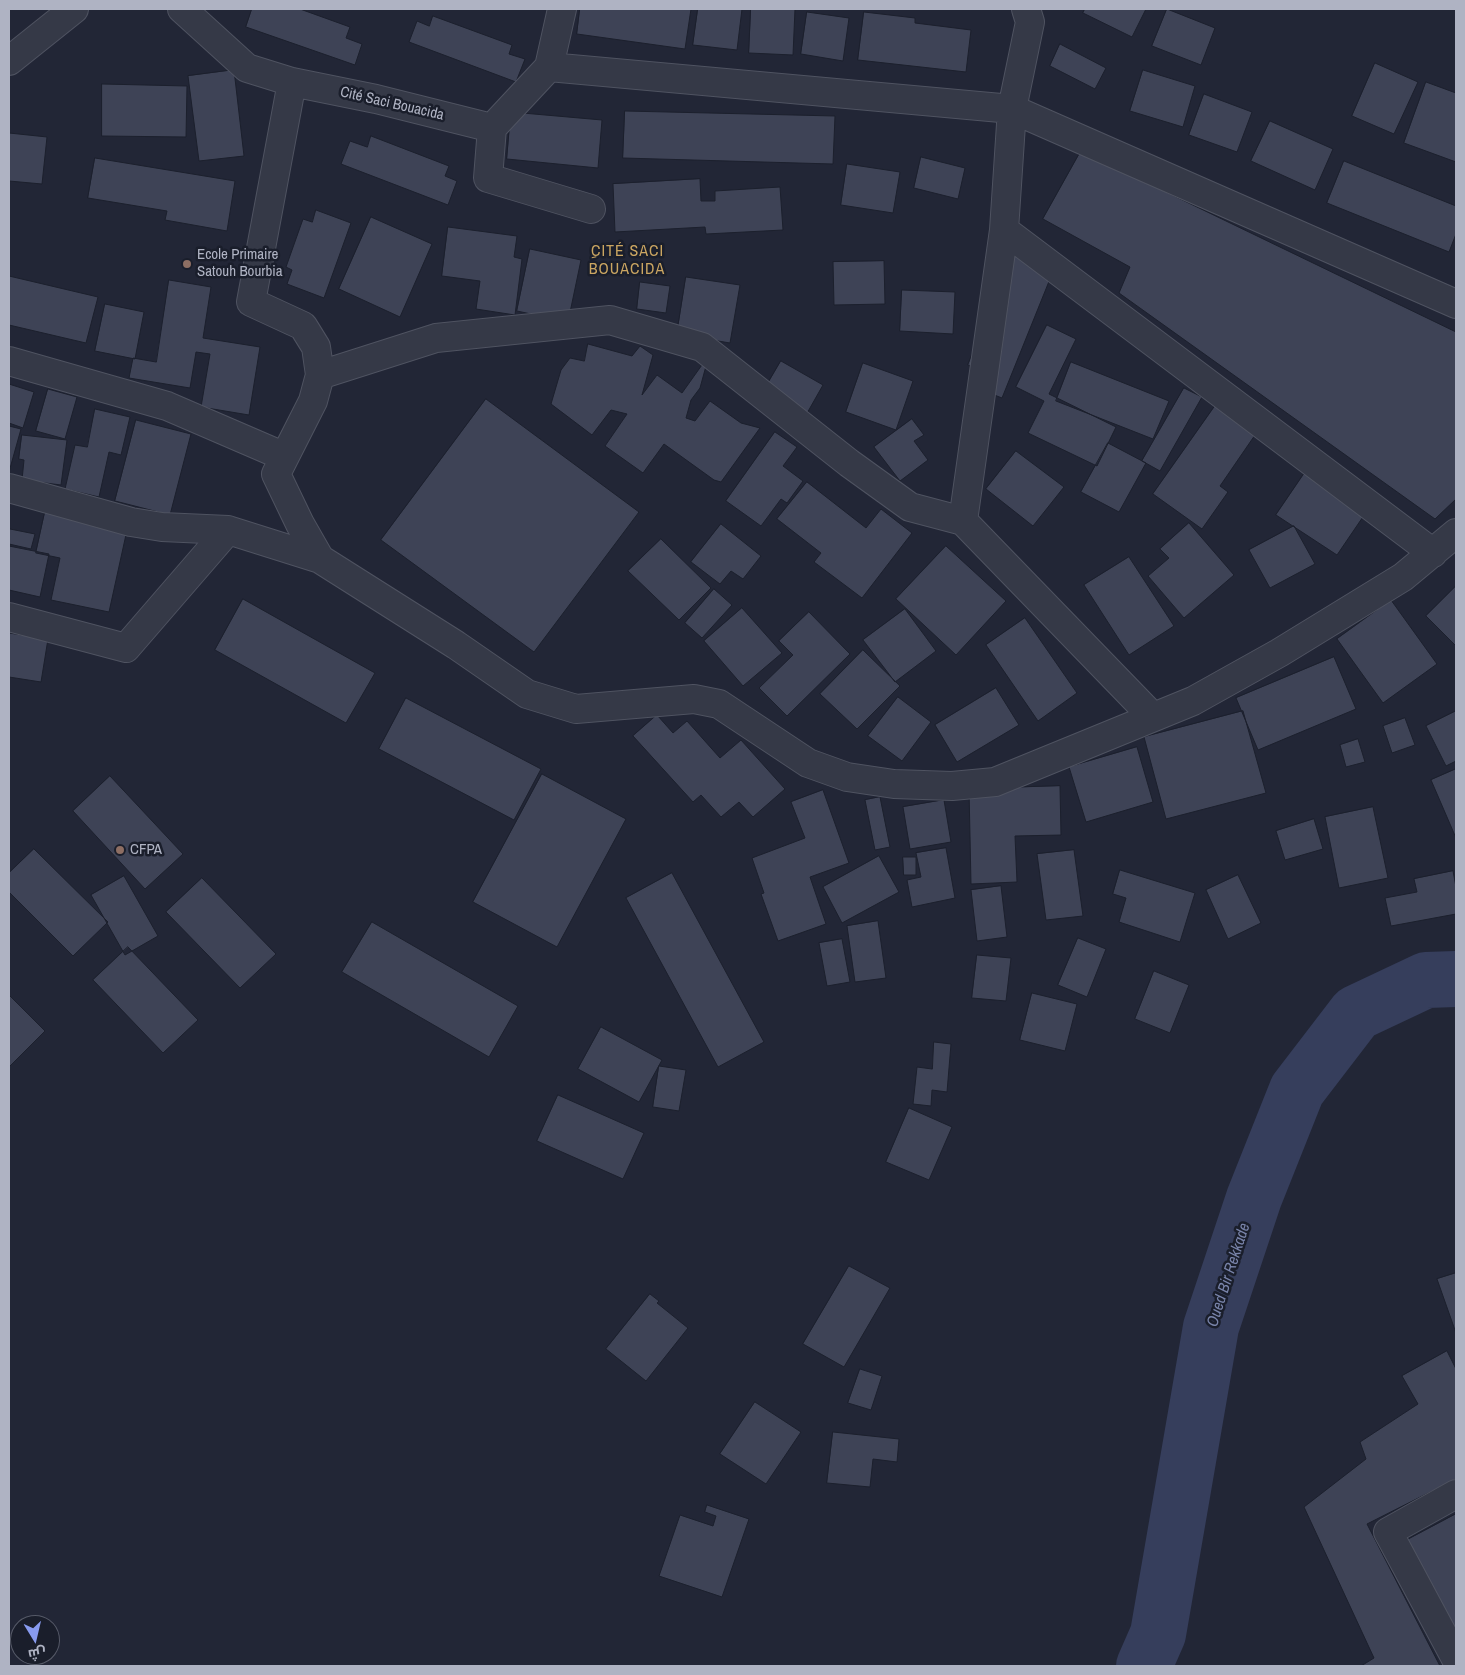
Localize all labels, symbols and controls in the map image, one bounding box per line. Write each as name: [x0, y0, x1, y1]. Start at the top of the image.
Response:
street label: Cité Saci Bouacida: [338, 83, 446, 125]
district label: ِCITÉ SACI BOUACIDA: [588, 242, 666, 280]
place label: Ecole Primaire Satouh Bourbia: [197, 246, 282, 281]
marker: Ecole Primaire Satouh Bourbia: [181, 258, 193, 270]
place label: CFPA: [130, 841, 162, 859]
marker: CFPA: [114, 844, 126, 856]
water label: Oued Bir Rekkade: [1203, 1221, 1255, 1329]
north arrow: [10, 1615, 60, 1665]
text: ش: [27, 1644, 47, 1664]

